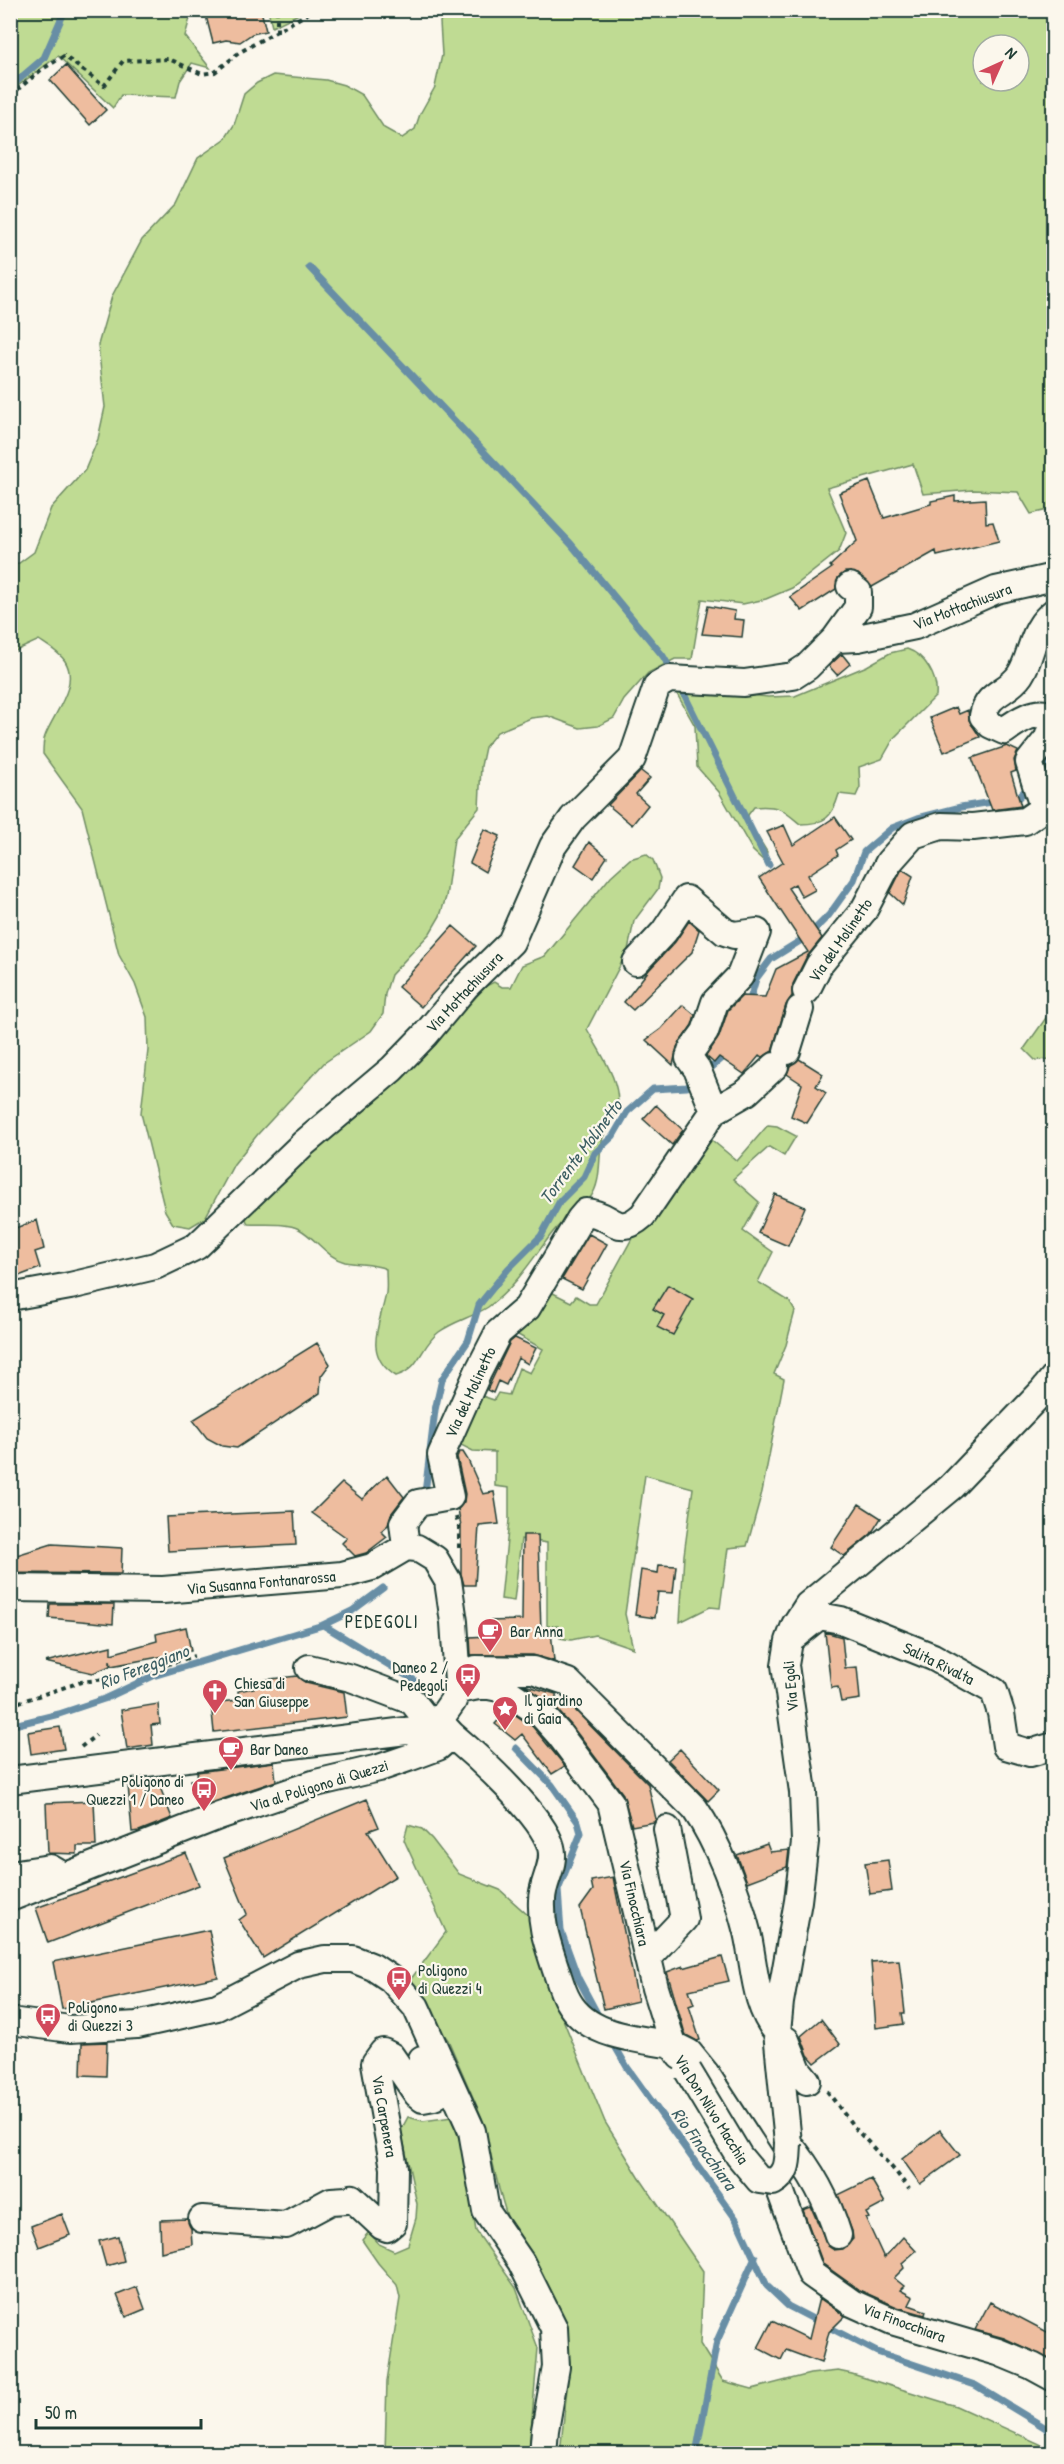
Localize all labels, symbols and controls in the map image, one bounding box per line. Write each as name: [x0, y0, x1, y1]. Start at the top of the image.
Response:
north arrow: [971, 33, 1031, 93]
text: N: [1001, 42, 1023, 64]
street label: Via Mottachiusura: [910, 577, 1014, 635]
street label: Via del Molinetto: [803, 893, 877, 986]
street label: Via Mottachiusura: [421, 947, 507, 1037]
water label: Torrente Molinetto: [533, 1093, 629, 1209]
street label: Via del Molinetto: [439, 1342, 501, 1441]
street label: Via Susanna Fontanarossa: [186, 1565, 336, 1599]
district label: PEDEGOLI: [345, 1609, 419, 1634]
cafe icon: Bar Anna: [475, 1616, 505, 1654]
place label: Bar Anna: [510, 1620, 563, 1642]
street label: Salita Rivalta: [900, 1636, 978, 1690]
water label: Rio Fereggiano: [95, 1637, 194, 1695]
place label: Daneo 2 / Pedegoli: [392, 1656, 448, 1696]
street label: Via Egoli: [777, 1660, 803, 1712]
bus stop icon: Daneo 2 / Pedegoli: [453, 1661, 483, 1699]
place label: Chiesa di San Giuseppe: [234, 1672, 309, 1712]
church icon: Chiesa di San Giuseppe: [200, 1677, 230, 1715]
place label: Il giardino di Gaia: [524, 1689, 583, 1729]
place icon: Il giardino di Gaia: [490, 1694, 520, 1732]
cafe icon: Bar Daneo: [216, 1734, 246, 1772]
place label: Bar Daneo: [250, 1738, 309, 1760]
street label: Via al Poligono di Quezzi: [247, 1753, 391, 1817]
place label: Poligono di Quezzi 1 / Daneo: [86, 1770, 185, 1810]
bus stop icon: Poligono di Quezzi 1 / Daneo: [189, 1775, 219, 1813]
street label: Via Finocchiara: [614, 1858, 656, 1948]
place label: Poligono di Quezzi 4: [418, 1959, 482, 1999]
bus stop icon: Poligono di Quezzi 4: [384, 1964, 414, 2002]
place label: Poligono di Quezzi 3: [68, 1996, 133, 2036]
bus stop icon: Poligono di Quezzi 3: [33, 2001, 63, 2039]
street label: Via Don Nilvo Macchia: [670, 2050, 754, 2168]
street label: Via Carpenera: [367, 2073, 403, 2159]
water label: Rio Finocchiara: [666, 2102, 744, 2197]
street label: Via Finocchiara: [859, 2297, 949, 2347]
scale bar: [36, 2392, 201, 2430]
text: 50 m: [45, 2400, 77, 2425]

